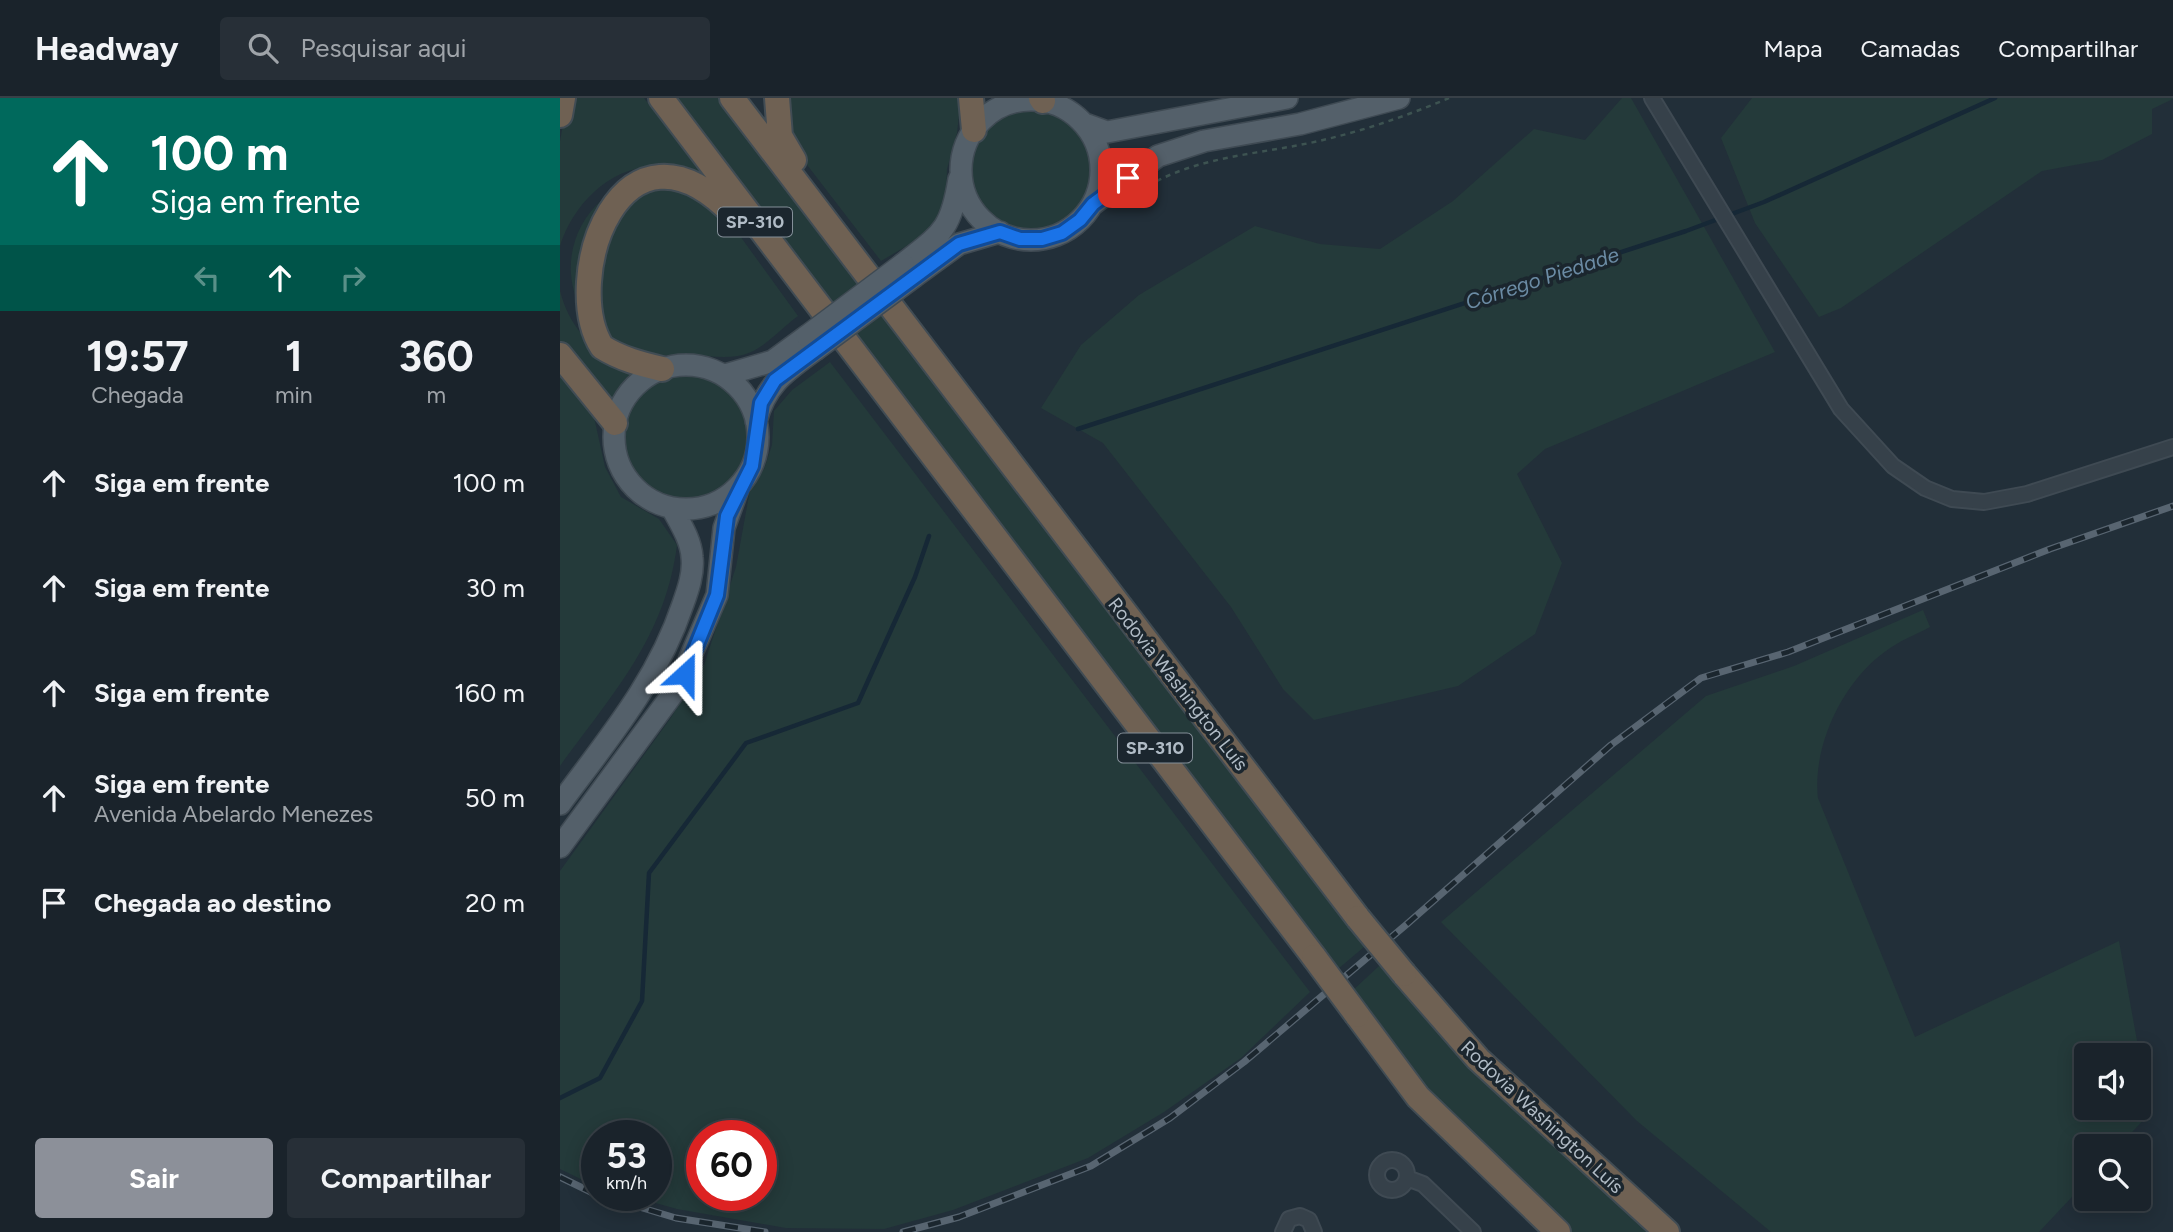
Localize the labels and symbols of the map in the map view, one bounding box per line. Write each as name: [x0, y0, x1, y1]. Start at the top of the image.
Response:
pin: [1098, 148, 1158, 208]
road number: SP-310: [718, 208, 792, 237]
water label: Córrego Piedade: [1462, 241, 1622, 315]
street label: Rodovia Washington Luís: [1103, 593, 1253, 775]
position arrow: [648, 637, 722, 711]
road number: SP-310: [1118, 734, 1192, 762]
street label: Rodovia Washington Luís: [1456, 1036, 1628, 1198]
speed limit sign: 60: [686, 1120, 777, 1211]

